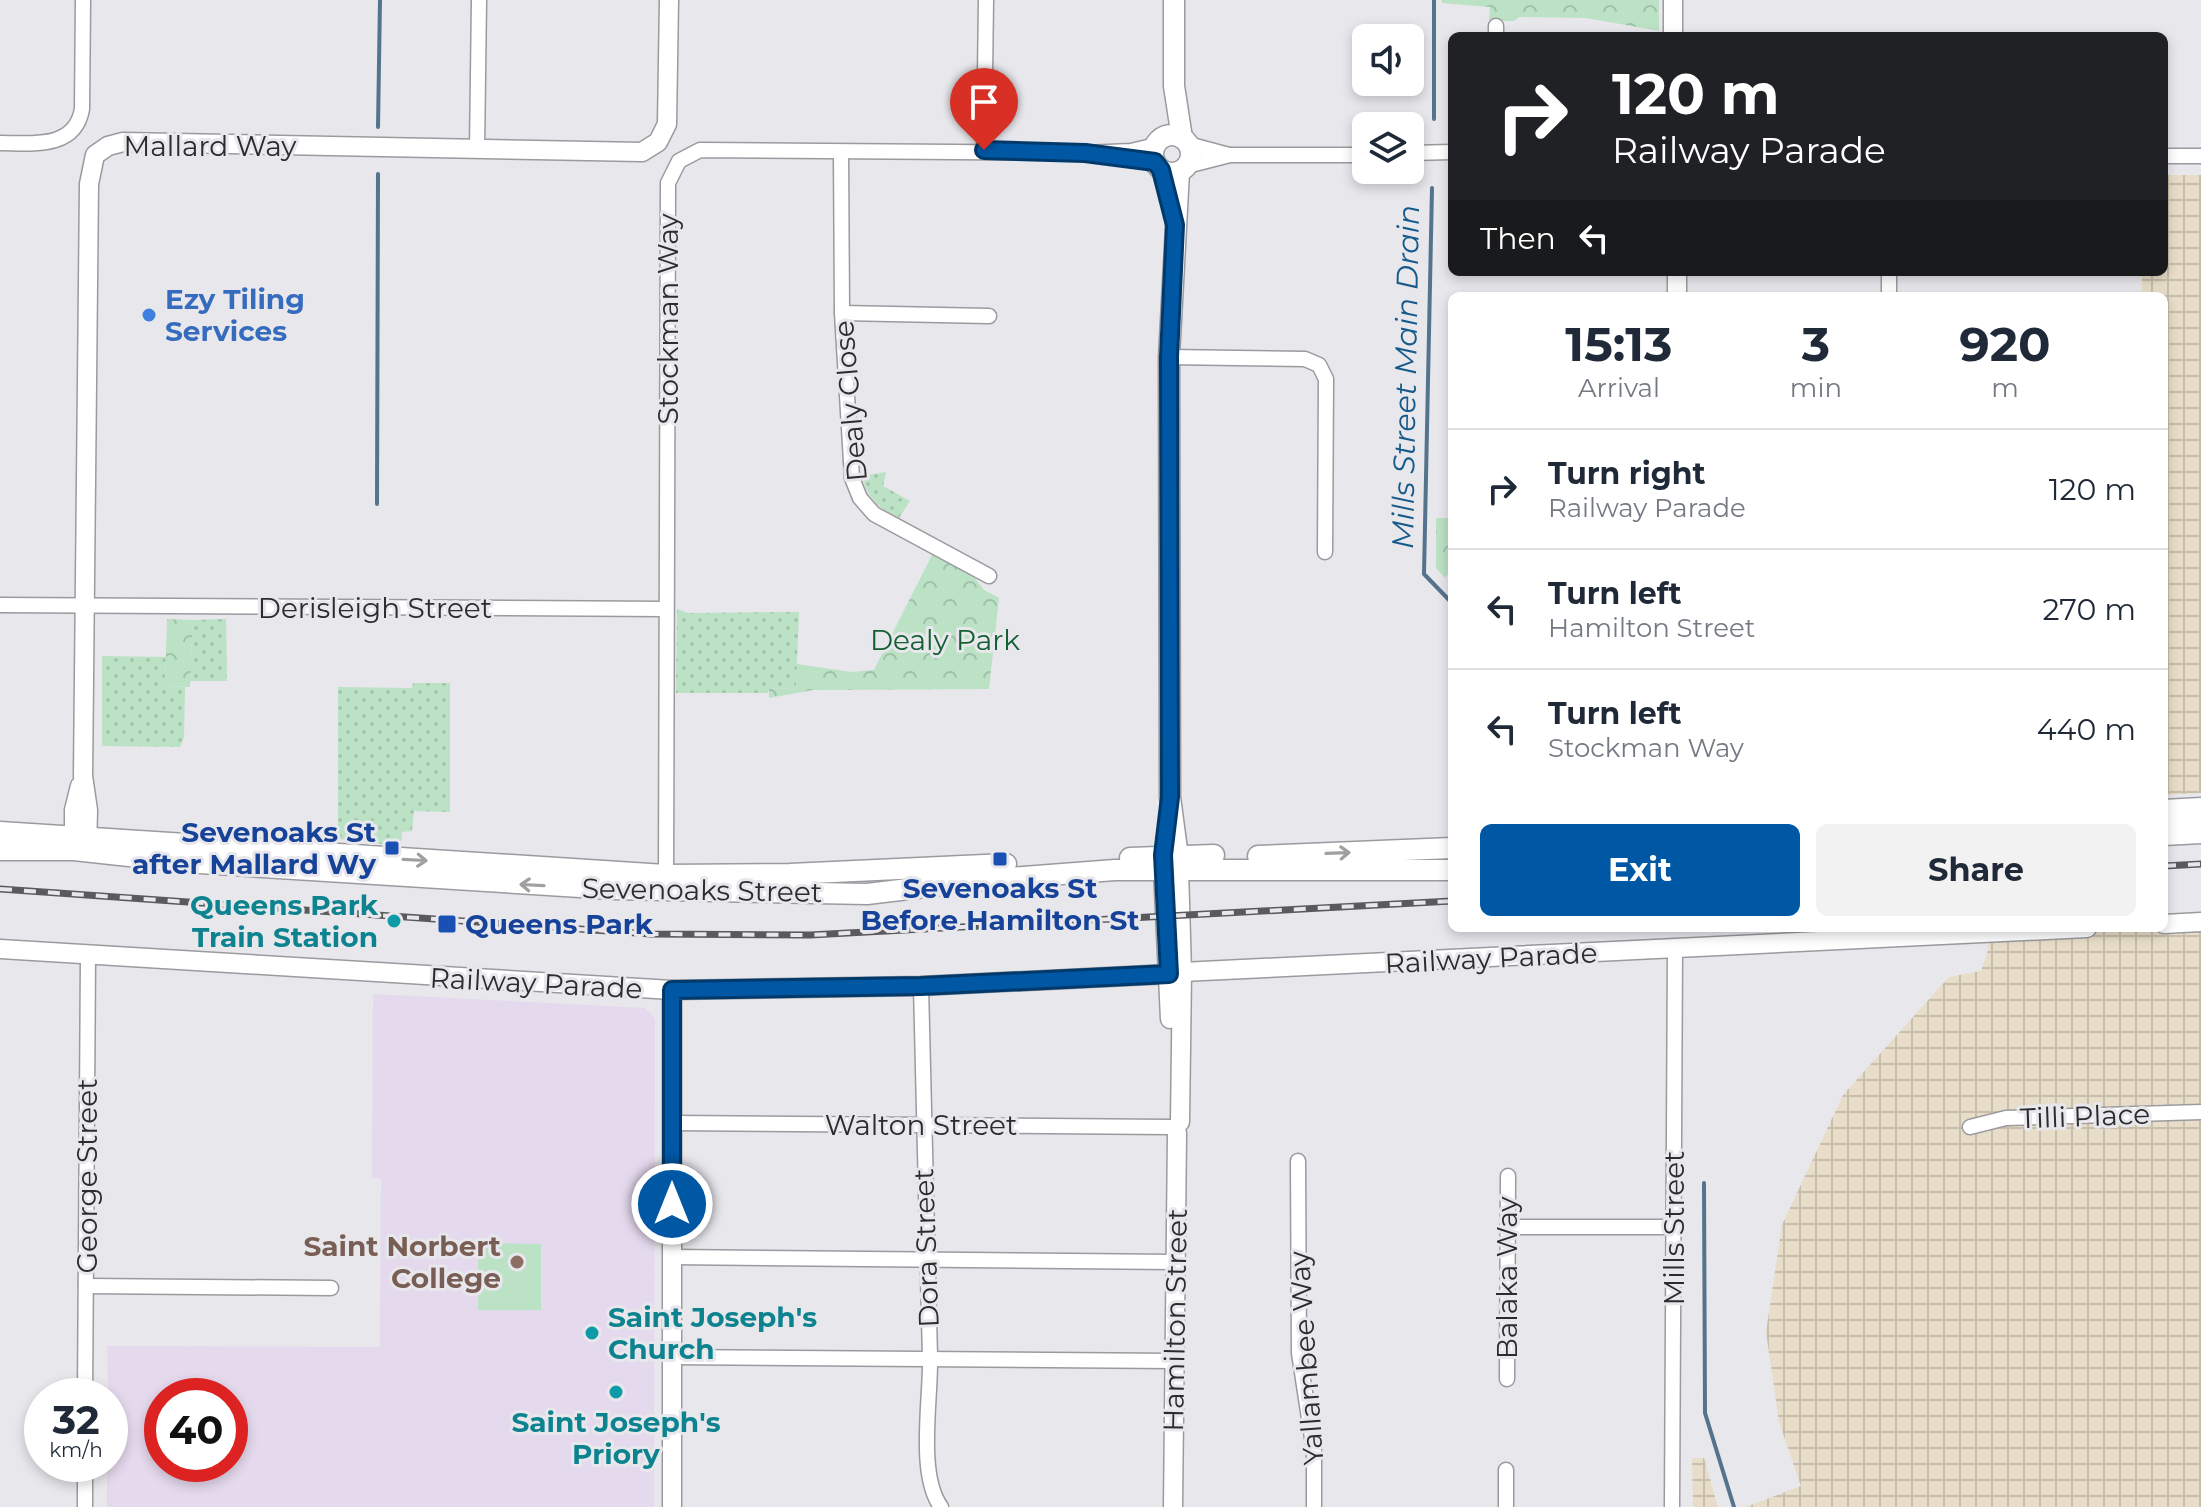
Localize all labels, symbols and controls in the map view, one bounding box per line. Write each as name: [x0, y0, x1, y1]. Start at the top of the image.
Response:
map controls: [1352, 24, 1424, 184]
button: sound: [1352, 24, 1424, 96]
text: 120 m: [1612, 60, 1780, 128]
icon: right: [1480, 64, 1584, 168]
pin: [950, 68, 1018, 150]
icon: arrive: [962, 80, 1006, 124]
button: layers: [1352, 112, 1424, 184]
text: Railway Parade: [1612, 128, 1886, 172]
street label: Mallard Way: [124, 129, 297, 163]
water label: Mills Street Main Drain: [1384, 205, 1427, 549]
street label: Stockman Way: [651, 213, 685, 424]
icon: left: [1572, 216, 1616, 260]
text: Then: [1480, 220, 1556, 257]
place label: Ezy Tiling Services: [165, 282, 305, 348]
marker: Ezy Tiling Services: [140, 306, 158, 324]
text: 15:13: [1565, 315, 1673, 373]
text: 3: [1802, 315, 1830, 373]
text: 920: [1959, 315, 2051, 373]
street label: Dealy Close: [826, 319, 874, 483]
text: Arrival: [1578, 372, 1660, 404]
text: min: [1790, 372, 1842, 404]
text: m: [1991, 372, 2019, 404]
text: Turn right: [1548, 455, 1705, 492]
icon: right: [1480, 467, 1524, 511]
text: 120 m: [2049, 471, 2136, 508]
text: Railway Parade: [1548, 492, 1746, 524]
text: Turn left: [1548, 575, 1681, 612]
icon: left: [1480, 587, 1524, 631]
street label: Derisleigh Street: [258, 591, 492, 625]
text: 270 m: [2042, 591, 2136, 628]
text: Hamilton Street: [1548, 612, 1755, 644]
park label: Dealy Park: [870, 623, 1020, 657]
text: Turn left: [1548, 695, 1681, 732]
icon: left: [1480, 707, 1524, 751]
text: 440 m: [2037, 711, 2136, 748]
text: Stockman Way: [1548, 732, 1744, 764]
place label: Sevenoaks St after Mallard Wy: [132, 815, 376, 881]
button: Exit: [1480, 824, 1800, 916]
button: Share: [1816, 824, 2136, 916]
marker: Sevenoaks St after Mallard Wy: [383, 839, 401, 857]
one-way arrow: [1324, 845, 1351, 860]
marker: Sevenoaks St Before Hamilton St: [991, 850, 1009, 868]
one-way arrow: [401, 852, 428, 867]
street label: Sevenoaks Street: [582, 871, 822, 909]
place label: Sevenoaks St Before Hamilton St: [861, 871, 1140, 937]
one-way arrow: [519, 877, 546, 892]
place label: Queens Park Train Station: [190, 888, 379, 954]
place label: Queens Park: [465, 907, 654, 941]
marker: Queens Park Train Station: [385, 912, 403, 930]
marker: Queens Park: [436, 913, 458, 935]
street label: Railway Parade: [1384, 935, 1598, 981]
street label: Railway Parade: [429, 960, 643, 1006]
street label: George Street: [70, 1078, 104, 1274]
street label: Tilli Place: [2019, 1097, 2151, 1135]
street label: Walton Street: [825, 1108, 1017, 1142]
street label: Mills Street: [1657, 1151, 1691, 1306]
position arrow: [630, 1162, 714, 1246]
street label: Dora Street: [906, 1168, 946, 1328]
street label: Balaka Way: [1490, 1196, 1524, 1359]
street label: Hamilton Street: [1156, 1208, 1194, 1432]
place label: Saint Norbert College: [303, 1229, 501, 1295]
street label: Yallambee Way: [1281, 1249, 1330, 1466]
marker: Saint Norbert College: [508, 1253, 526, 1271]
place label: Saint Joseph's Church: [608, 1300, 817, 1366]
marker: Saint Joseph's Church: [583, 1324, 601, 1342]
speed limit sign: 40: [144, 1378, 248, 1482]
marker: Saint Joseph's Priory: [607, 1383, 625, 1401]
text: 32: [52, 1395, 100, 1444]
place label: Saint Joseph's Priory: [511, 1405, 721, 1471]
text: km/h: [49, 1438, 103, 1462]

